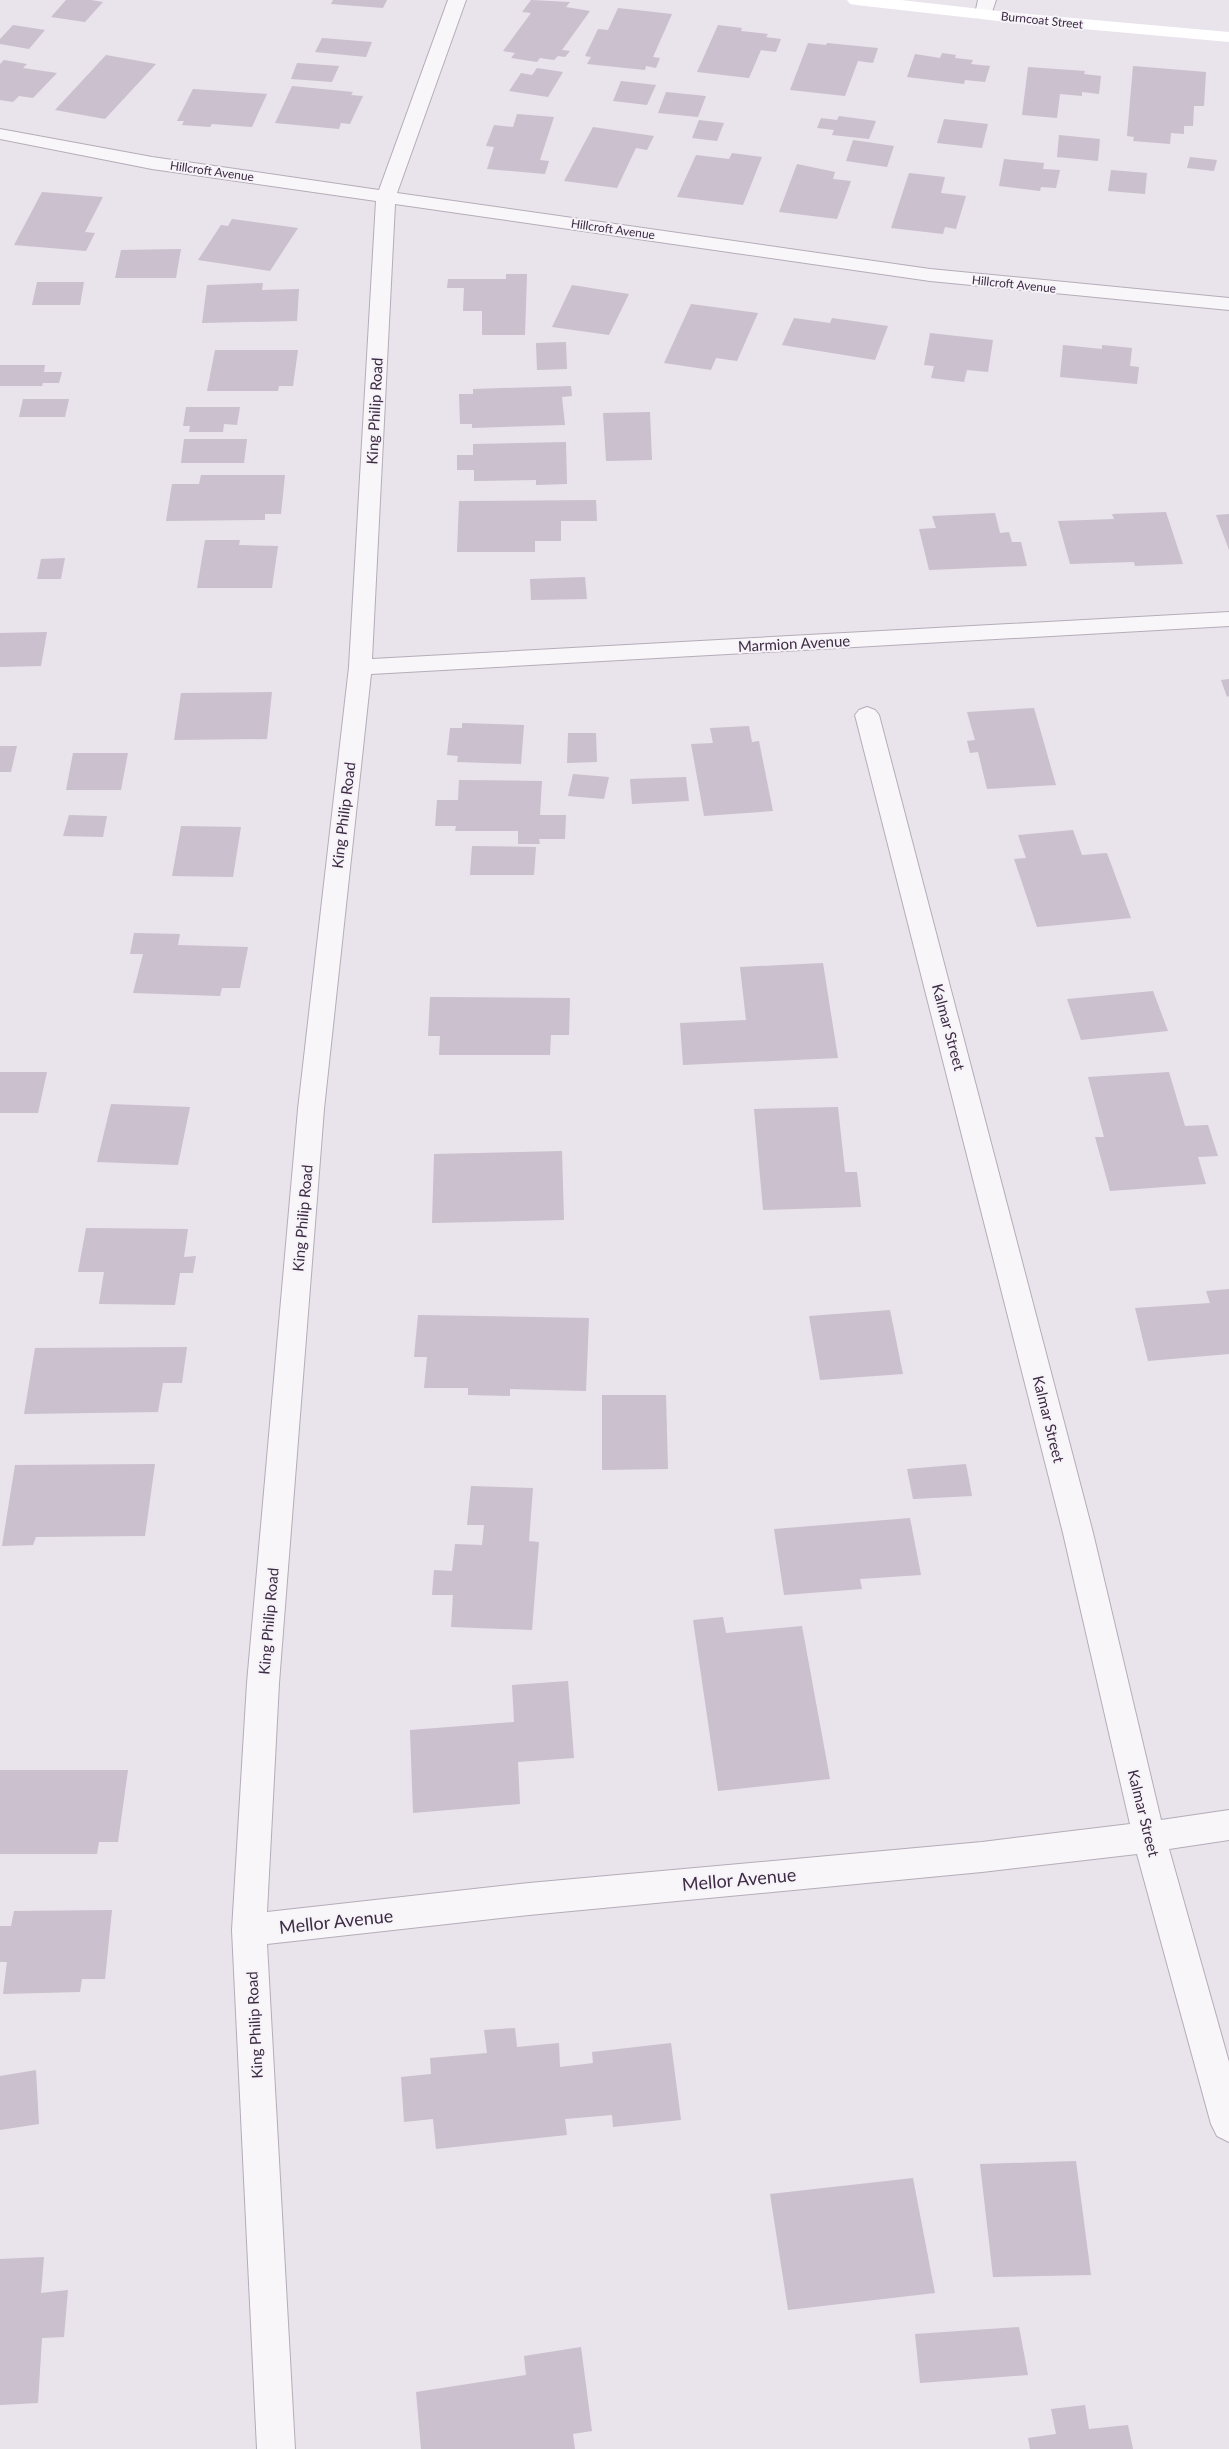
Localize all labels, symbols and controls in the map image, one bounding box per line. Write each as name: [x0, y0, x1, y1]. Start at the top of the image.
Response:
street label: Burncoat Street: [1000, 8, 1085, 32]
street label: Hillcroft Avenue: [169, 158, 255, 184]
street label: Hillcroft Avenue: [570, 216, 656, 242]
street label: Hillcroft Avenue: [971, 272, 1057, 296]
street label: King Philip Road: [362, 357, 386, 465]
street label: Marmion Avenue: [737, 631, 851, 655]
street label: King Philip Road: [328, 761, 358, 869]
street label: Kalmar Street: [929, 982, 969, 1073]
street label: King Philip Road: [288, 1164, 316, 1272]
street label: Kalmar Street: [1029, 1374, 1069, 1465]
street label: King Philip Road: [254, 1567, 282, 1675]
street label: Kalmar Street: [1124, 1768, 1164, 1859]
street label: Mellor Avenue: [681, 1863, 797, 1895]
street label: Mellor Avenue: [278, 1904, 394, 1938]
street label: King Philip Road: [242, 1971, 266, 2079]

